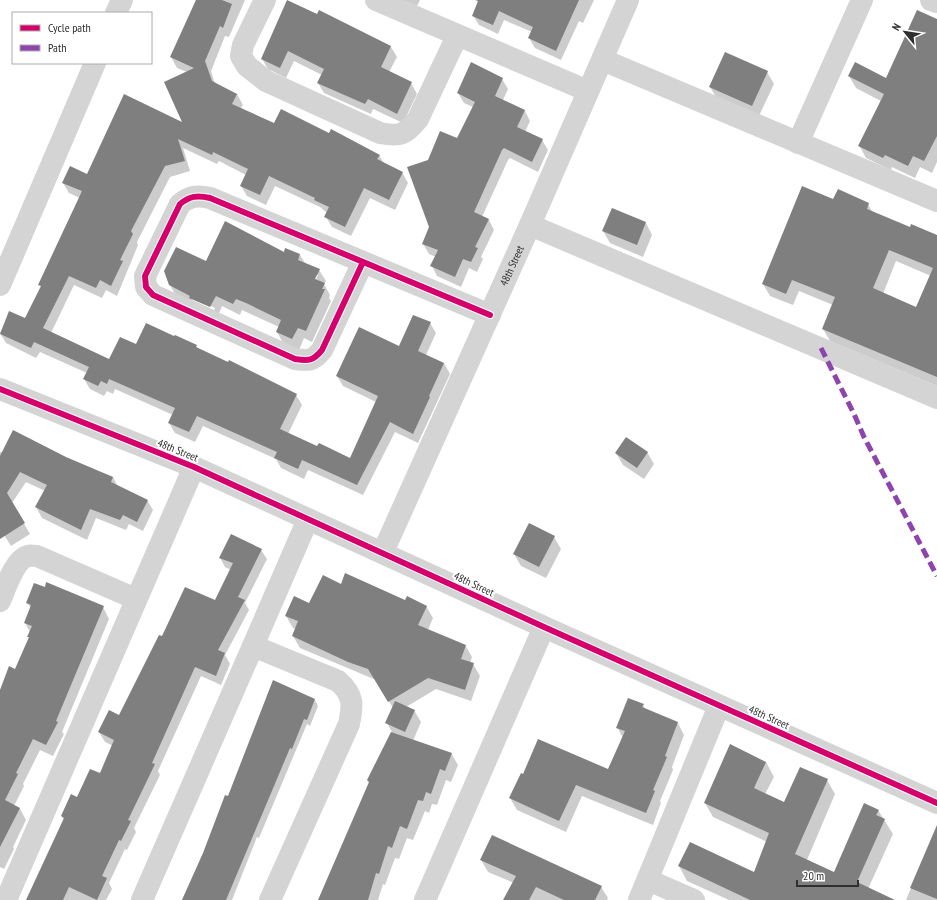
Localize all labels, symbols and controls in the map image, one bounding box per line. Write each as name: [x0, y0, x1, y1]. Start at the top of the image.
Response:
legend: [12, 12, 152, 64]
north arrow: [885, 12, 925, 52]
text: Cycle path: [48, 20, 91, 35]
text: N: [889, 21, 904, 33]
text: Path: [48, 40, 66, 55]
street label: 48th Street: [497, 243, 527, 288]
street label: 48th Street: [156, 435, 200, 465]
street label: 48th Street: [452, 569, 496, 599]
street label: 48th Street: [747, 702, 791, 732]
scale bar: [797, 862, 858, 888]
text: 20 m: [803, 868, 824, 883]

